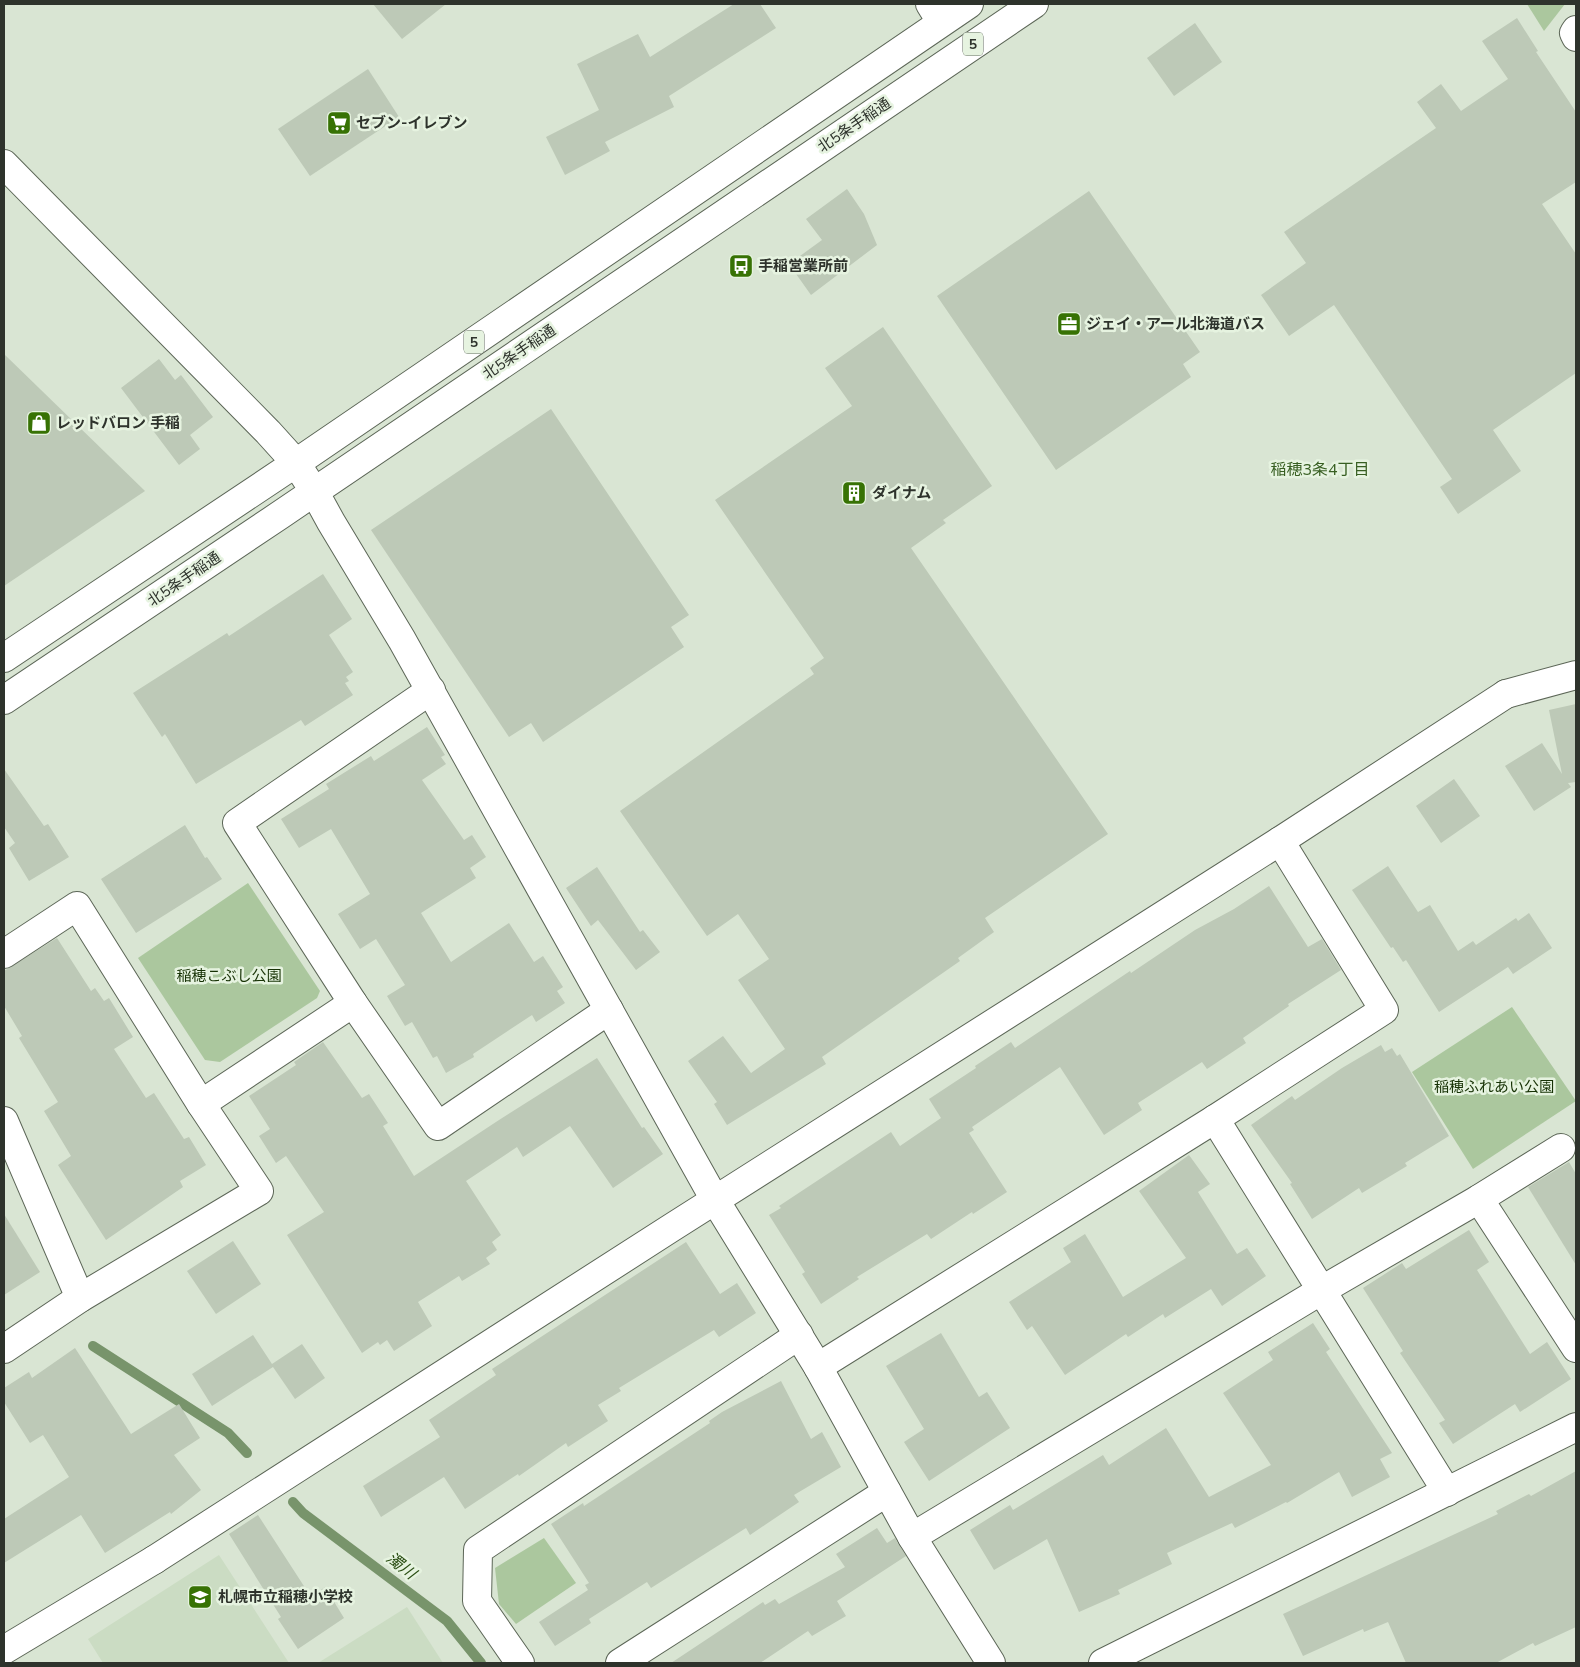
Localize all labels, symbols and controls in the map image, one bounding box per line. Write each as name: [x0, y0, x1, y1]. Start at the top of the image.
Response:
road number: 5: [963, 33, 983, 56]
street label: 北5条手稲通: [814, 93, 894, 157]
supermarket icon: セブン-イレブン: [326, 110, 352, 136]
place label: セブン-イレブン: [356, 113, 468, 133]
bus stop icon: 手稲営業所前: [728, 253, 754, 279]
place label: 手稲営業所前: [758, 256, 848, 276]
office icon: ジェイ・アール北海道バス: [1056, 311, 1082, 337]
place label: ジェイ・アール北海道バス: [1086, 314, 1265, 334]
street label: 北5条手稲通: [479, 320, 559, 384]
road number: 5: [464, 331, 484, 354]
shop icon: レッドバロン 手稲: [26, 410, 52, 436]
place label: レッドバロン 手稲: [56, 413, 180, 433]
district label: 稲穂3条4丁目: [1270, 459, 1370, 481]
building icon: ダイナム: [841, 480, 867, 506]
place label: ダイナム: [872, 483, 931, 503]
street label: 北5条手稲通: [144, 547, 224, 611]
park label: 稲穂こぶし公園: [176, 966, 282, 986]
park label: 稲穂ふれあい公園: [1434, 1077, 1554, 1097]
water label: 濁川: [382, 1547, 422, 1586]
school or university icon: 札幌市立稲穂小学校: [187, 1584, 213, 1610]
place label: 札幌市立稲穂小学校: [218, 1587, 353, 1607]

